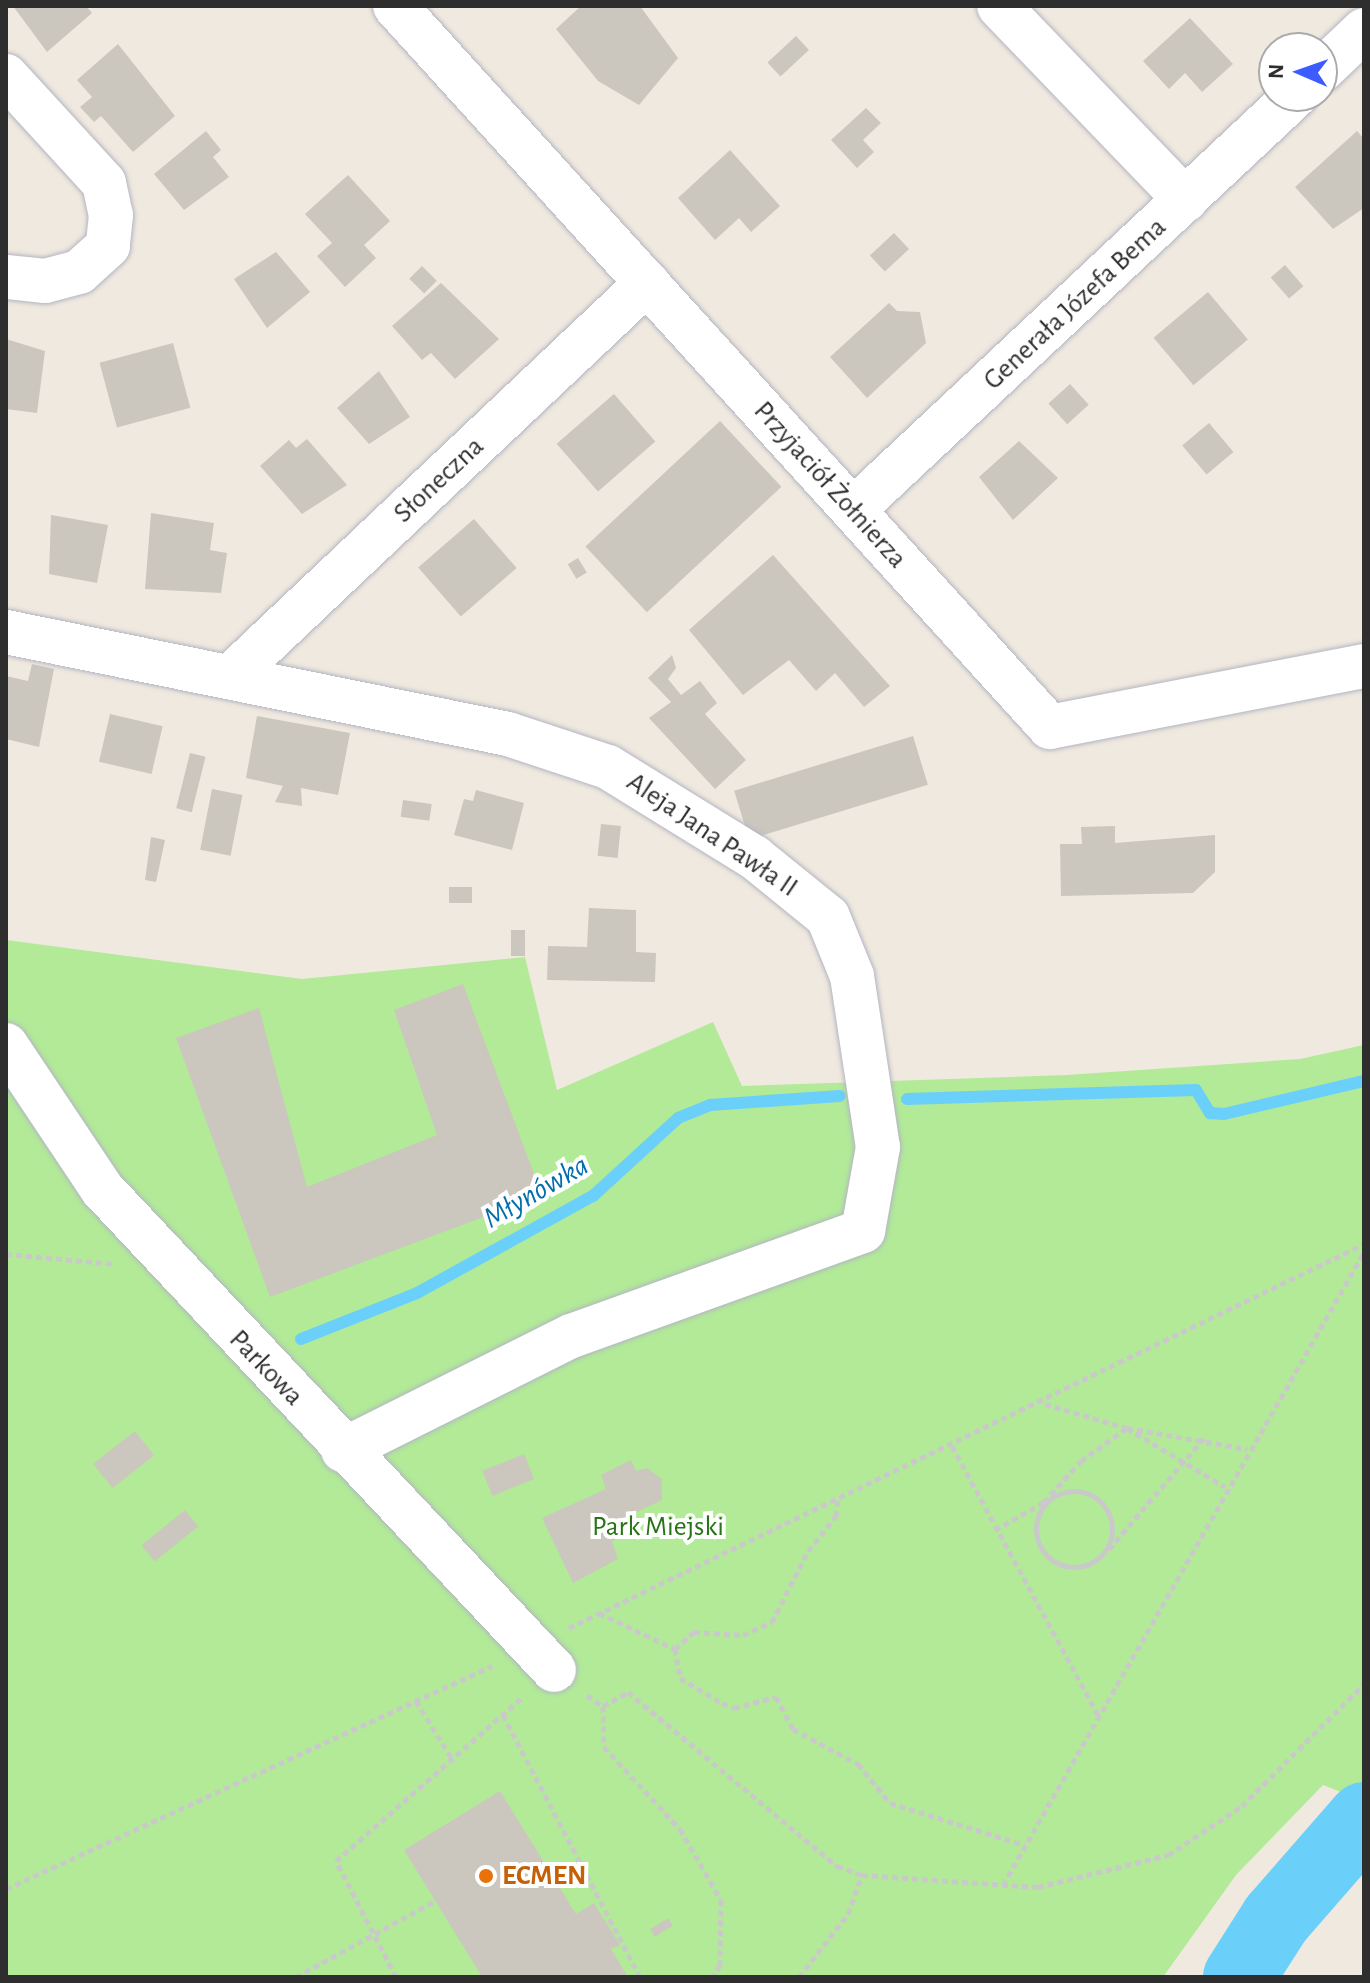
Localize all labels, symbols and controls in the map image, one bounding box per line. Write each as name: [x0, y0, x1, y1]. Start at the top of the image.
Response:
north arrow: [1258, 32, 1338, 112]
text: N: [1265, 63, 1287, 79]
street label: Generała Józefa Bema: [977, 211, 1173, 397]
street label: Przyjaciół Żołnierza: [746, 395, 914, 575]
street label: Słoneczna: [387, 430, 491, 530]
street label: Aleja Jana Pawła II: [620, 765, 804, 905]
water label: Młynówka: [477, 1148, 595, 1236]
street label: Parkowa: [222, 1323, 310, 1413]
park label: Park Miejski: [592, 1510, 724, 1544]
place label: ECMEN: [502, 1859, 586, 1893]
marker: ECMEN: [477, 1867, 495, 1885]

